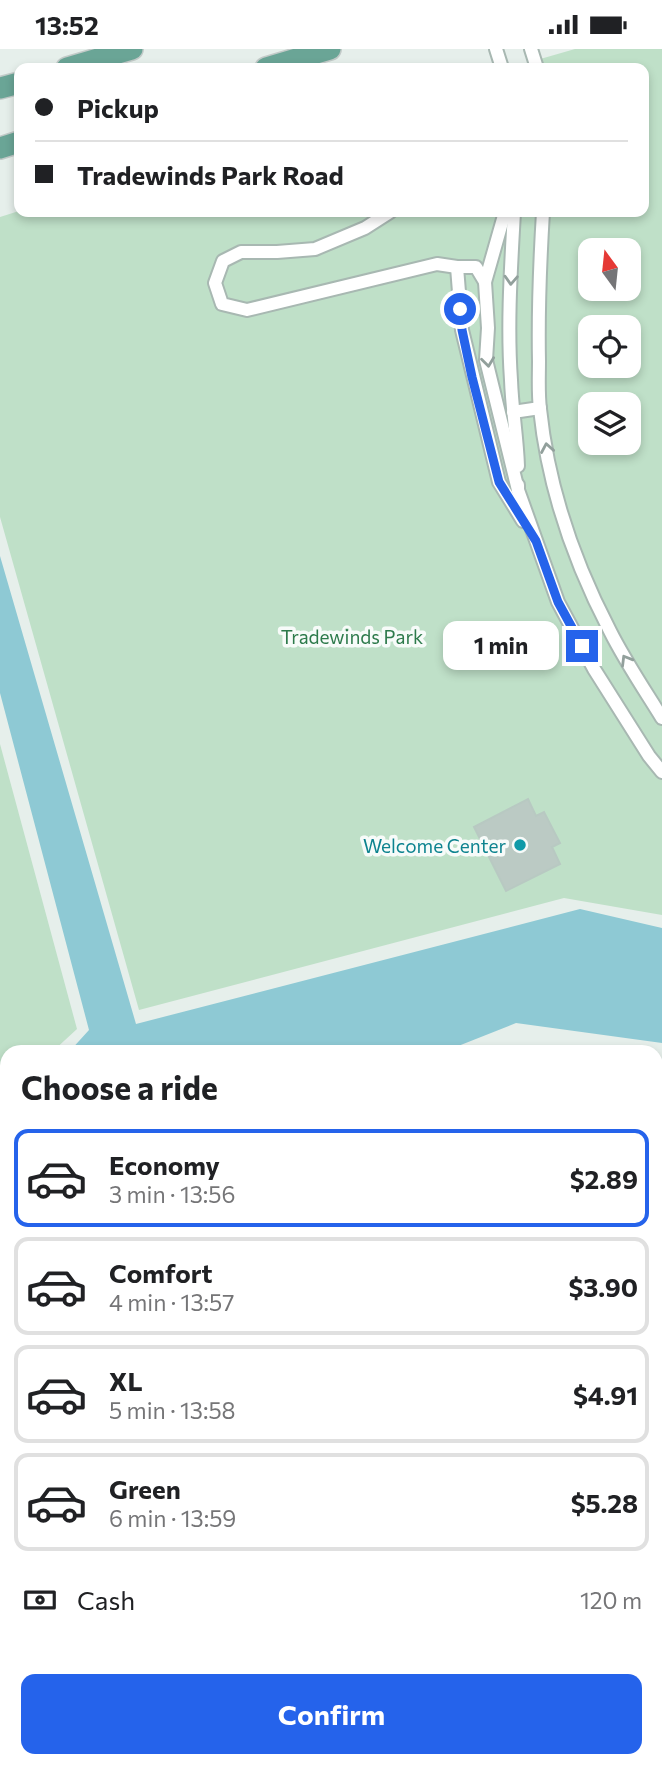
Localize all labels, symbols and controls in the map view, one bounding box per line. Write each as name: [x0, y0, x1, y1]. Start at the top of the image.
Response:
text: 13:52: [35, 9, 99, 40]
text: Pickup: [77, 92, 159, 123]
text: Tradewinds Park Road: [77, 159, 344, 190]
north arrow: [578, 238, 640, 301]
map controls: [578, 238, 641, 455]
one-way arrow: [504, 275, 519, 286]
route start: [444, 293, 476, 325]
button: locate: [578, 315, 641, 378]
one-way arrow: [481, 356, 496, 368]
button: layers: [578, 392, 641, 455]
one-way arrow: [540, 442, 555, 454]
callout: 1 min: [442, 621, 558, 671]
park label: Tradewinds Park: [281, 625, 423, 648]
route end: [566, 630, 598, 662]
text: 1 min: [474, 631, 528, 659]
one-way arrow: [621, 654, 634, 667]
place label: Welcome Center: [363, 834, 506, 857]
marker: Welcome Center: [512, 837, 528, 853]
text: Choose a ride: [21, 1067, 218, 1107]
icon: car: [25, 1147, 88, 1210]
text: Economy: [109, 1149, 220, 1180]
text: $2.89: [570, 1163, 638, 1194]
text: 3 min · 13:56: [109, 1180, 235, 1208]
icon: car: [25, 1255, 88, 1318]
text: Comfort: [109, 1257, 212, 1288]
text: $3.90: [568, 1271, 638, 1302]
text: 4 min · 13:57: [109, 1288, 234, 1316]
icon: car: [25, 1363, 88, 1426]
text: XL: [109, 1365, 143, 1396]
text: $4.91: [573, 1379, 638, 1410]
text: 5 min · 13:58: [109, 1396, 236, 1424]
icon: car: [25, 1471, 88, 1534]
text: Green: [109, 1473, 181, 1504]
text: $5.28: [571, 1487, 638, 1518]
text: 6 min · 13:59: [109, 1504, 236, 1532]
icon: cash: [21, 1581, 59, 1619]
text: Cash: [77, 1584, 135, 1615]
text: 120 m: [580, 1586, 642, 1614]
button: Confirm: [21, 1674, 642, 1754]

